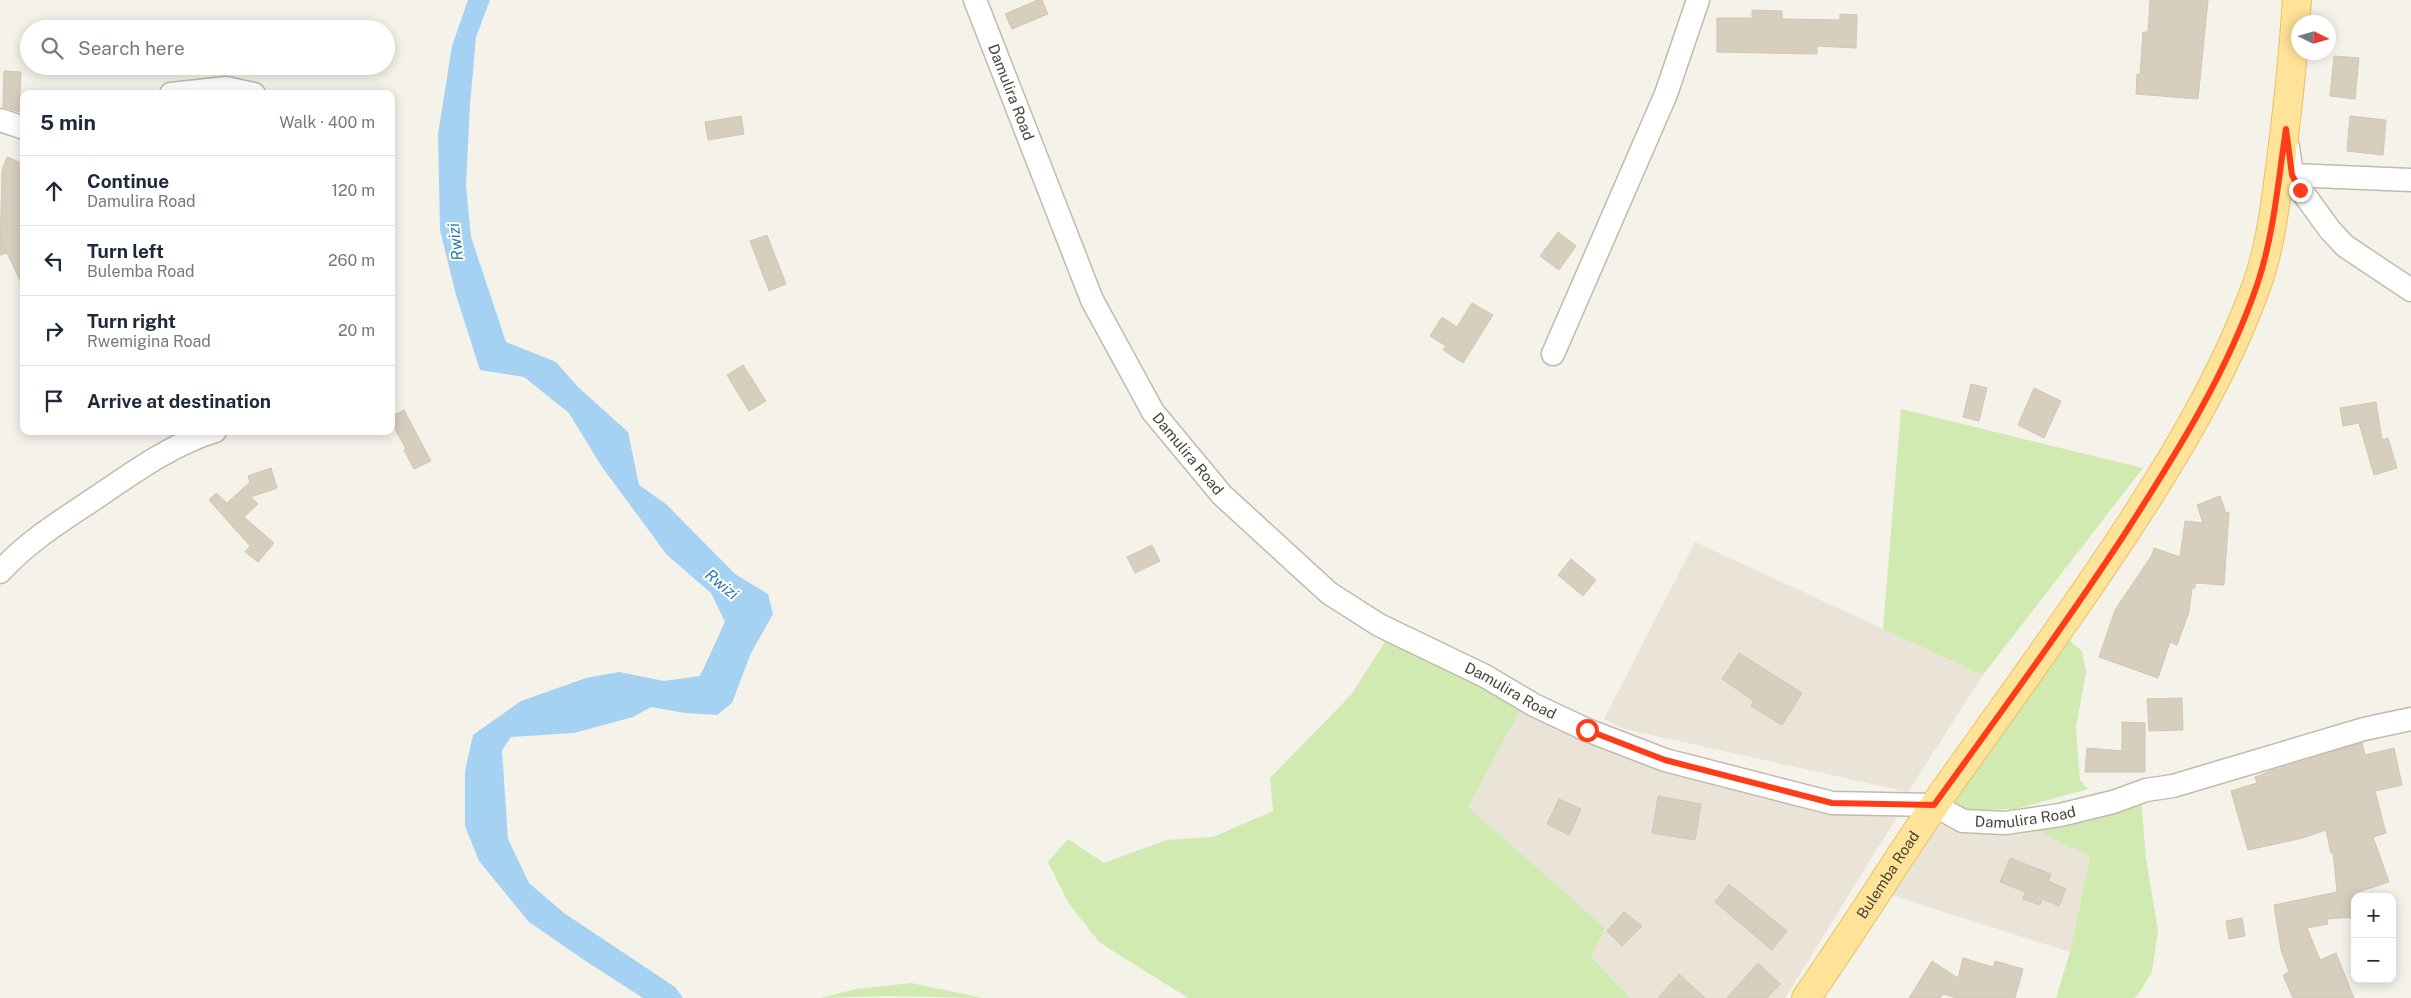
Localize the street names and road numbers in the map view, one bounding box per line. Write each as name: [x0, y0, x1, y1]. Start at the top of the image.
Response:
street label: Damulira Road: [985, 42, 1038, 143]
street label: Damulira Road: [1149, 409, 1227, 498]
street label: Damulira Road: [1462, 659, 1559, 722]
street label: Damulira Road: [1974, 802, 2077, 831]
street label: Bulemba Road: [1853, 828, 1922, 922]

